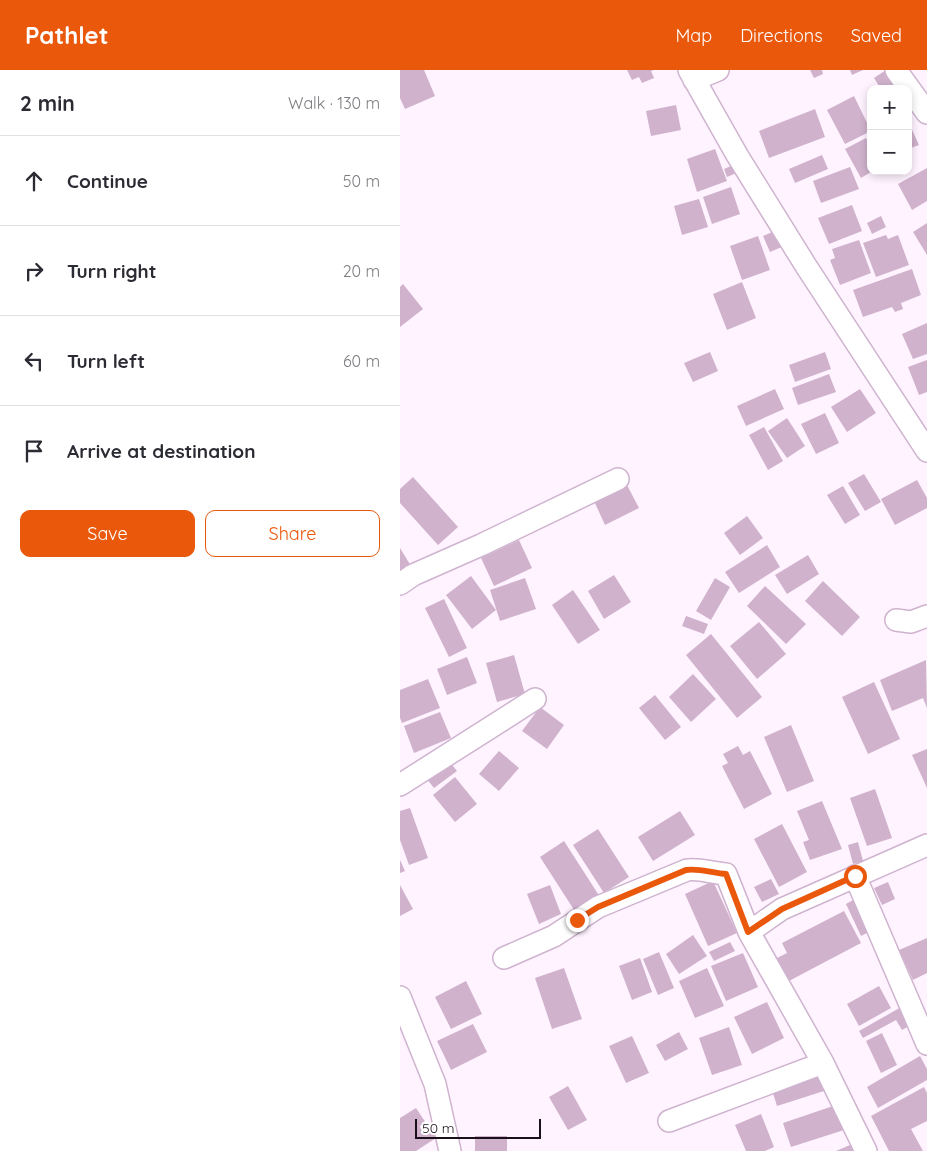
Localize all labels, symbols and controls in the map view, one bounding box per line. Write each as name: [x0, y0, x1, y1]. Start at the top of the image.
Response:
text: Pathlet: [25, 20, 109, 50]
text: Map: [675, 24, 712, 47]
text: Directions: [740, 24, 823, 47]
text: Saved: [851, 24, 902, 47]
map controls: [867, 85, 912, 175]
button: +: [867, 85, 912, 130]
text: 2 min: [20, 90, 75, 116]
text: Walk · 130 m: [288, 93, 380, 113]
button: −: [867, 130, 912, 175]
icon: ahead: [20, 167, 48, 195]
text: Continue: [67, 169, 148, 193]
text: 50 m: [343, 171, 380, 191]
icon: right: [20, 257, 48, 285]
text: Turn right: [67, 259, 156, 283]
text: 20 m: [343, 261, 380, 281]
icon: left: [20, 347, 48, 375]
text: Turn left: [67, 349, 145, 373]
text: 60 m: [343, 351, 380, 371]
icon: arrive: [20, 437, 48, 465]
text: Arrive at destination: [67, 439, 256, 463]
button: Save: [20, 510, 195, 557]
button: Share: [205, 510, 380, 557]
route start: [844, 865, 867, 888]
route end: [566, 909, 589, 932]
scale bar: [415, 1116, 541, 1139]
text: 50 m: [422, 1119, 455, 1137]

